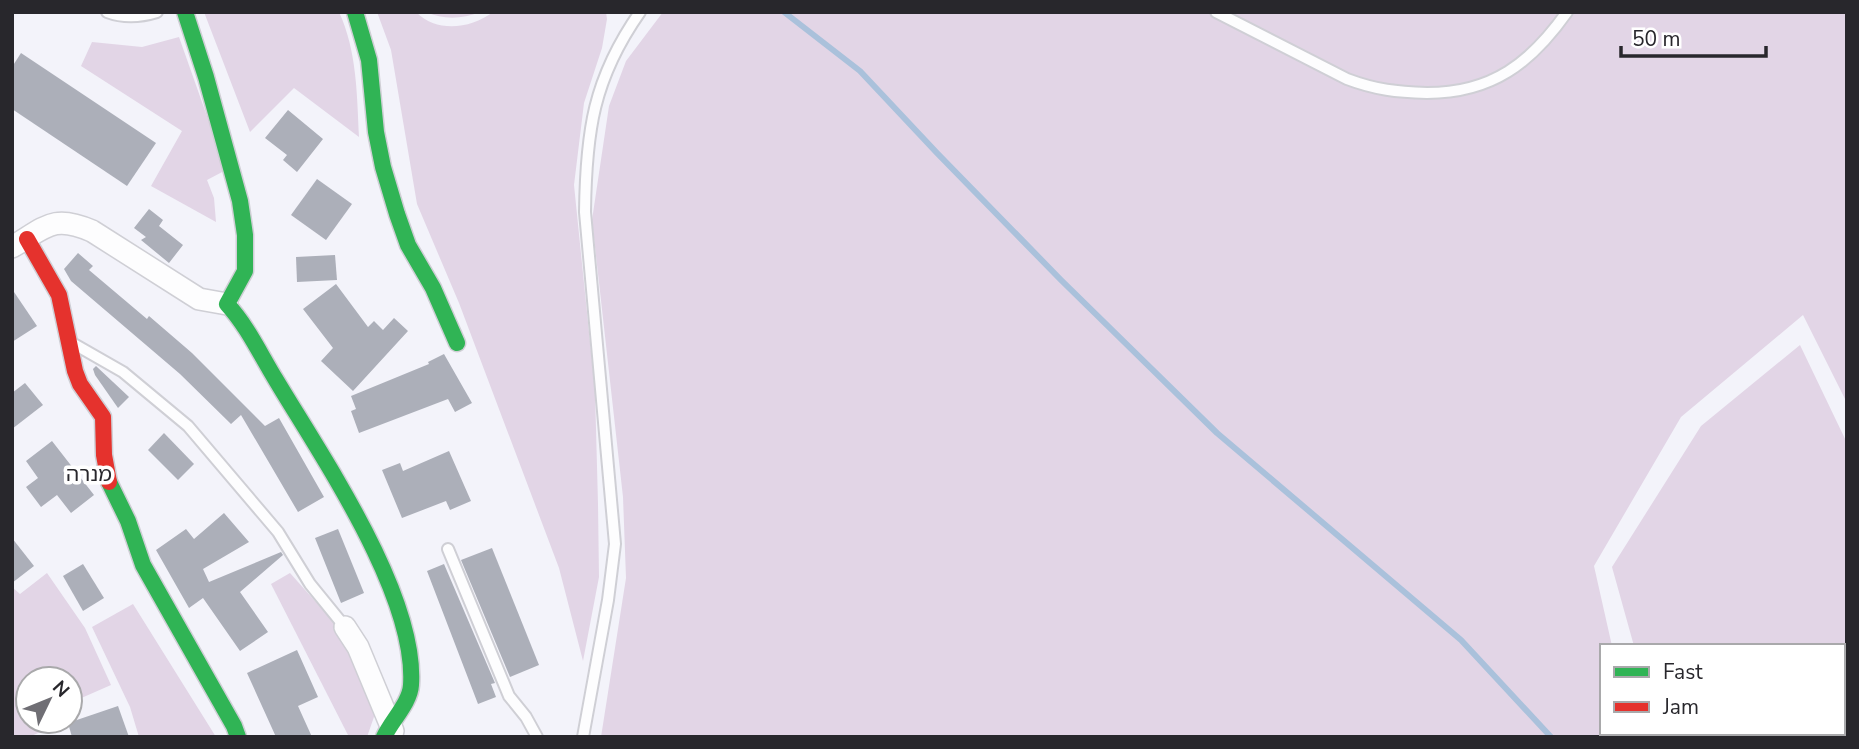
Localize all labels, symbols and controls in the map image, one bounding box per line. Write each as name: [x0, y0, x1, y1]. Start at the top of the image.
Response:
scale bar: [1621, 14, 1766, 58]
text: 50 m: [1632, 25, 1681, 53]
district label: מנרה: [66, 460, 112, 488]
legend: [1600, 644, 1845, 735]
text: Fast: [1663, 658, 1703, 686]
north arrow: [14, 665, 84, 735]
text: N: [46, 675, 75, 703]
text: Jam: [1662, 693, 1699, 721]

